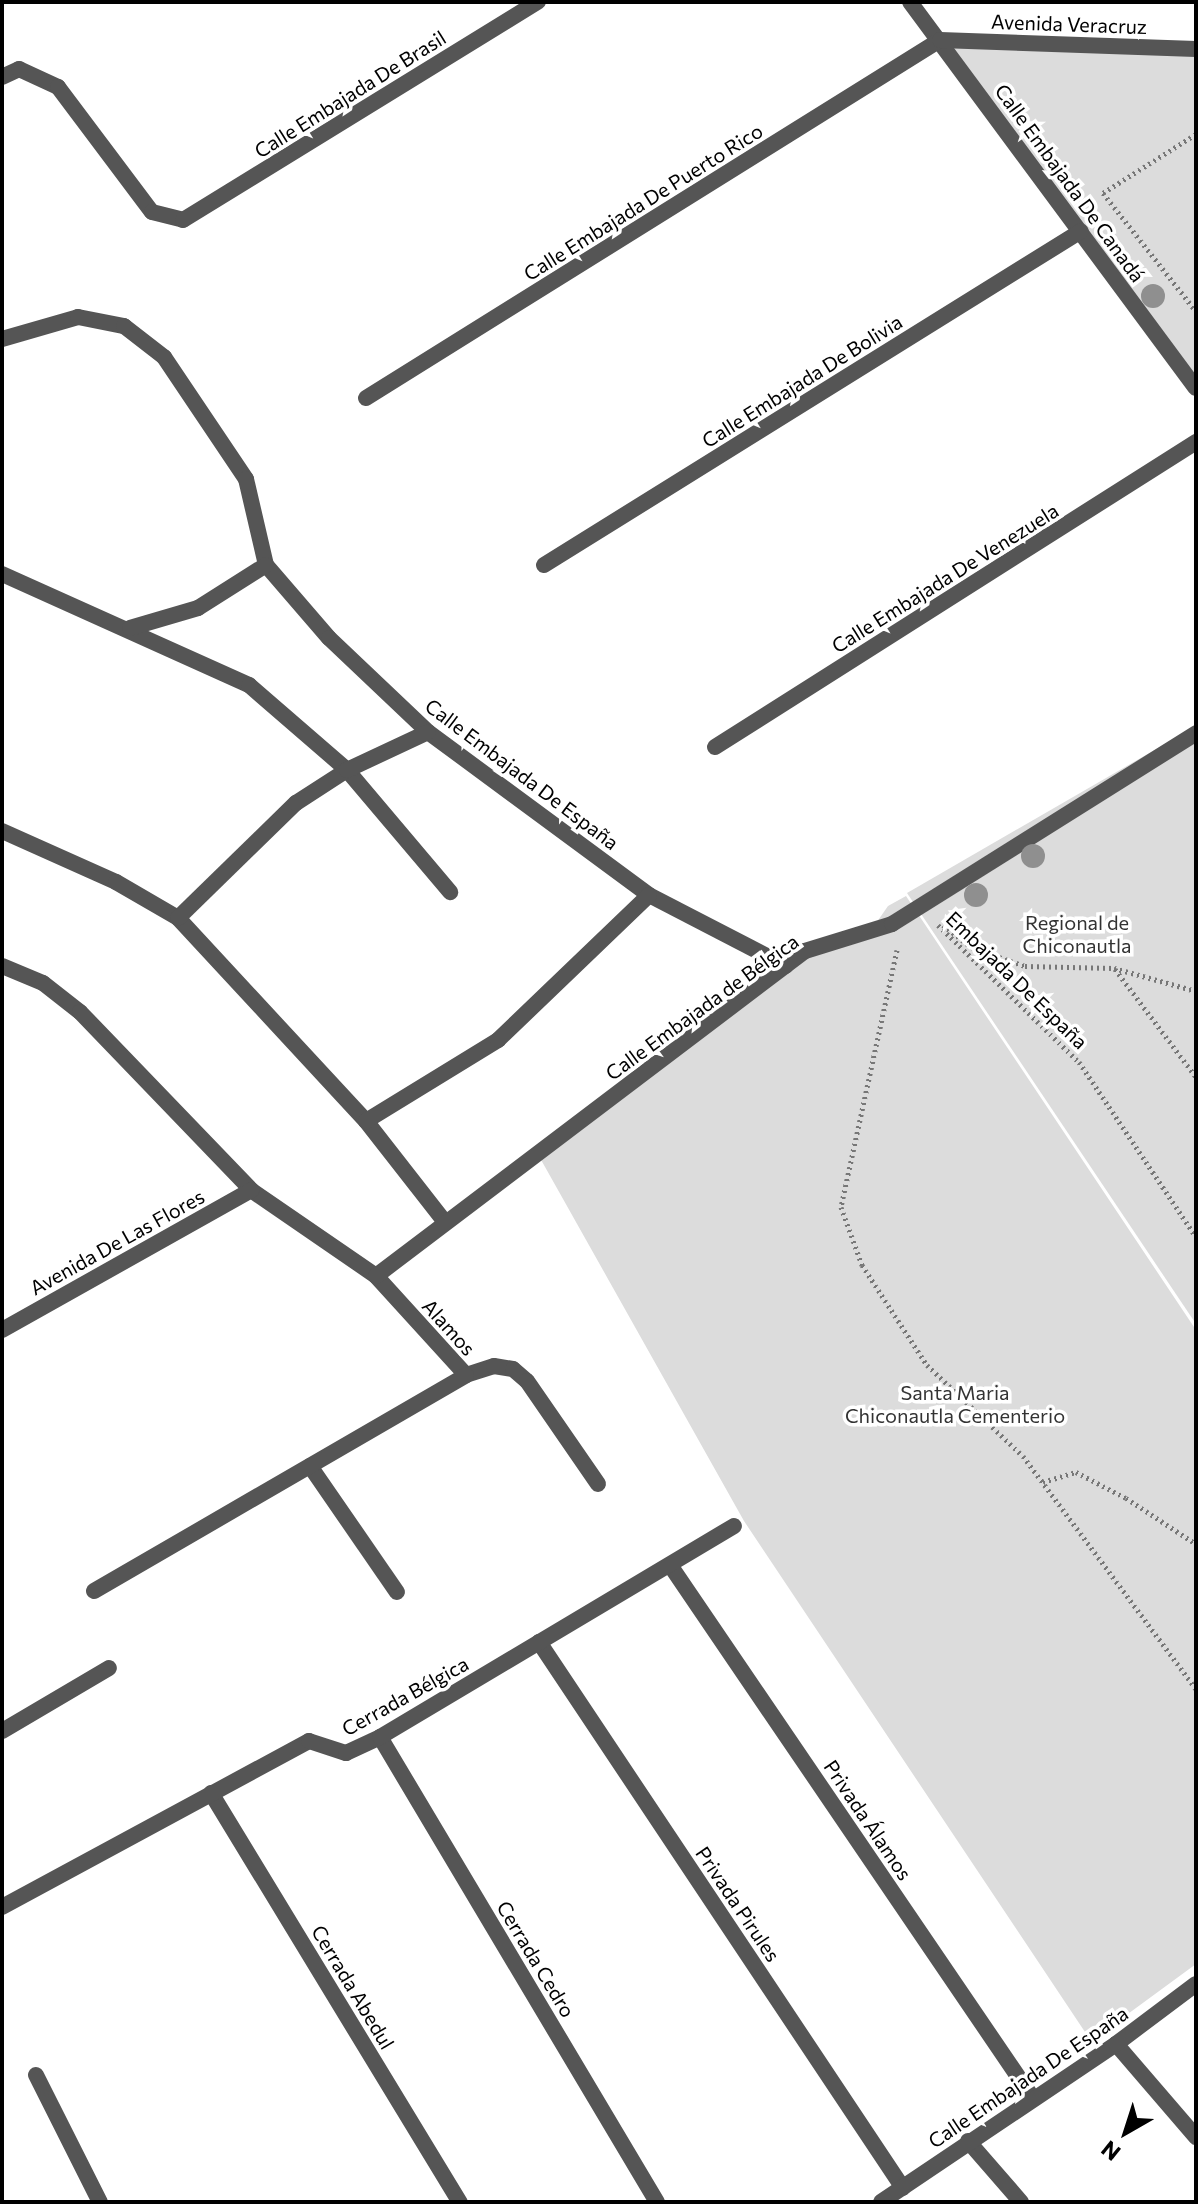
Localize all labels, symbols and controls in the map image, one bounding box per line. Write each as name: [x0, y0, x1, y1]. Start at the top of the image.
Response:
street label: Avenida Veracruz: [991, 9, 1147, 39]
street label: Calle Embajada De Brasil: [250, 25, 450, 163]
street label: Calle Embajada De Canadá: [990, 79, 1150, 287]
street label: Calle Embajada De Puerto Rico: [519, 118, 767, 286]
street label: Calle Embajada De Bolivia: [697, 309, 907, 453]
street label: Calle Embajada De Venezuela: [827, 498, 1063, 658]
street label: Calle Embajada De España: [421, 693, 623, 855]
street label: Embajada De España: [941, 906, 1093, 1054]
park label: Regional de Chiconautla: [1023, 910, 1131, 957]
street label: Calle Embajada de Bélgica: [601, 929, 803, 1085]
street label: Avenida De Las Flores: [26, 1184, 208, 1300]
street label: Alamos: [417, 1294, 481, 1360]
park label: Santa Maria Chiconautla Cementerio: [845, 1380, 1065, 1427]
street label: Cerrada Bélgica: [337, 1651, 473, 1741]
street label: Privada Álamos: [819, 1755, 917, 1885]
street label: Privada Pirules: [691, 1842, 785, 1966]
street label: Cerrada Cedro: [492, 1896, 580, 2022]
street label: Cerrada Abedul: [307, 1921, 399, 2053]
street label: Calle Embajada De España: [923, 2001, 1133, 2153]
north arrow: [1086, 2092, 1166, 2172]
text: N: [1096, 2135, 1125, 2167]

